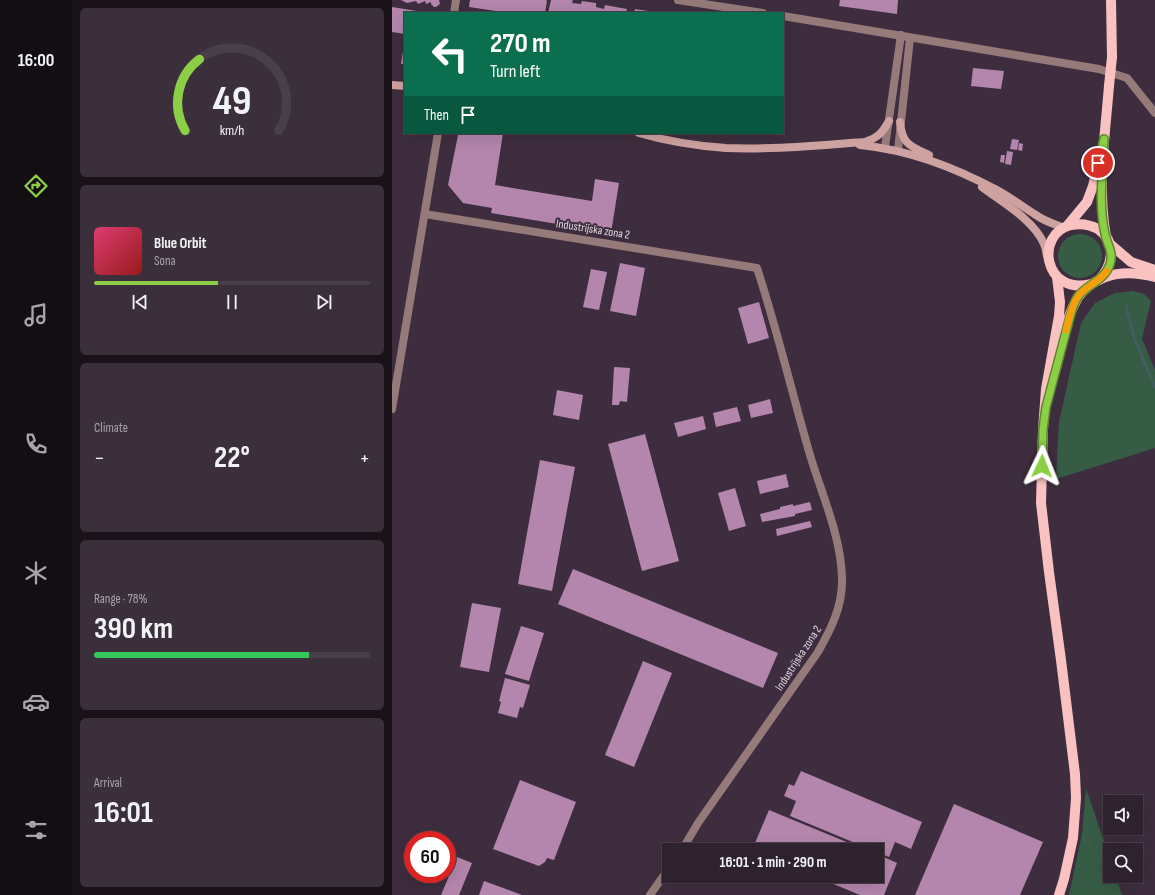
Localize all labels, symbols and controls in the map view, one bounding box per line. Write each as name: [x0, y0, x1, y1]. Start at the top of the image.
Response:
text: 270 m: [490, 27, 551, 60]
icon: left: [424, 28, 476, 80]
text: 16:00: [18, 50, 54, 71]
text: Turn left: [490, 61, 541, 82]
text: 49: [212, 77, 252, 126]
icon: arrive: [457, 104, 479, 126]
text: Then: [424, 106, 449, 125]
text: km/h: [220, 121, 244, 138]
pin: [1081, 146, 1115, 180]
icon: arrive: [1087, 152, 1109, 174]
icon: directions: [22, 172, 50, 200]
street label: Industrijska zona 2: [555, 216, 631, 243]
text: Blue Orbit: [154, 234, 206, 253]
text: Sona: [154, 253, 176, 269]
icon: previous: [129, 291, 151, 313]
icon: pause: [221, 291, 243, 313]
icon: next: [313, 291, 335, 313]
icon: music: [22, 301, 50, 329]
text: Climate: [94, 420, 128, 436]
icon: phone: [22, 430, 50, 458]
text: 22°: [214, 440, 250, 476]
text: −: [94, 445, 105, 472]
text: +: [359, 445, 370, 472]
position arrow: [1021, 445, 1063, 487]
icon: climate: [22, 559, 50, 587]
text: Range · 78%: [94, 591, 148, 607]
text: 390 km: [94, 611, 173, 647]
street label: Industrijska zona 2: [772, 623, 825, 694]
icon: car: [22, 688, 50, 716]
text: Arrival: [94, 775, 122, 791]
text: 16:01: [94, 795, 153, 831]
map controls: [1103, 795, 1143, 883]
button: sound: [1103, 795, 1143, 835]
icon: filters: [22, 816, 50, 844]
speed limit sign: 60: [404, 831, 456, 883]
button: search: [1103, 843, 1143, 883]
text: 16:01 · 1 min · 290 m: [720, 853, 826, 872]

